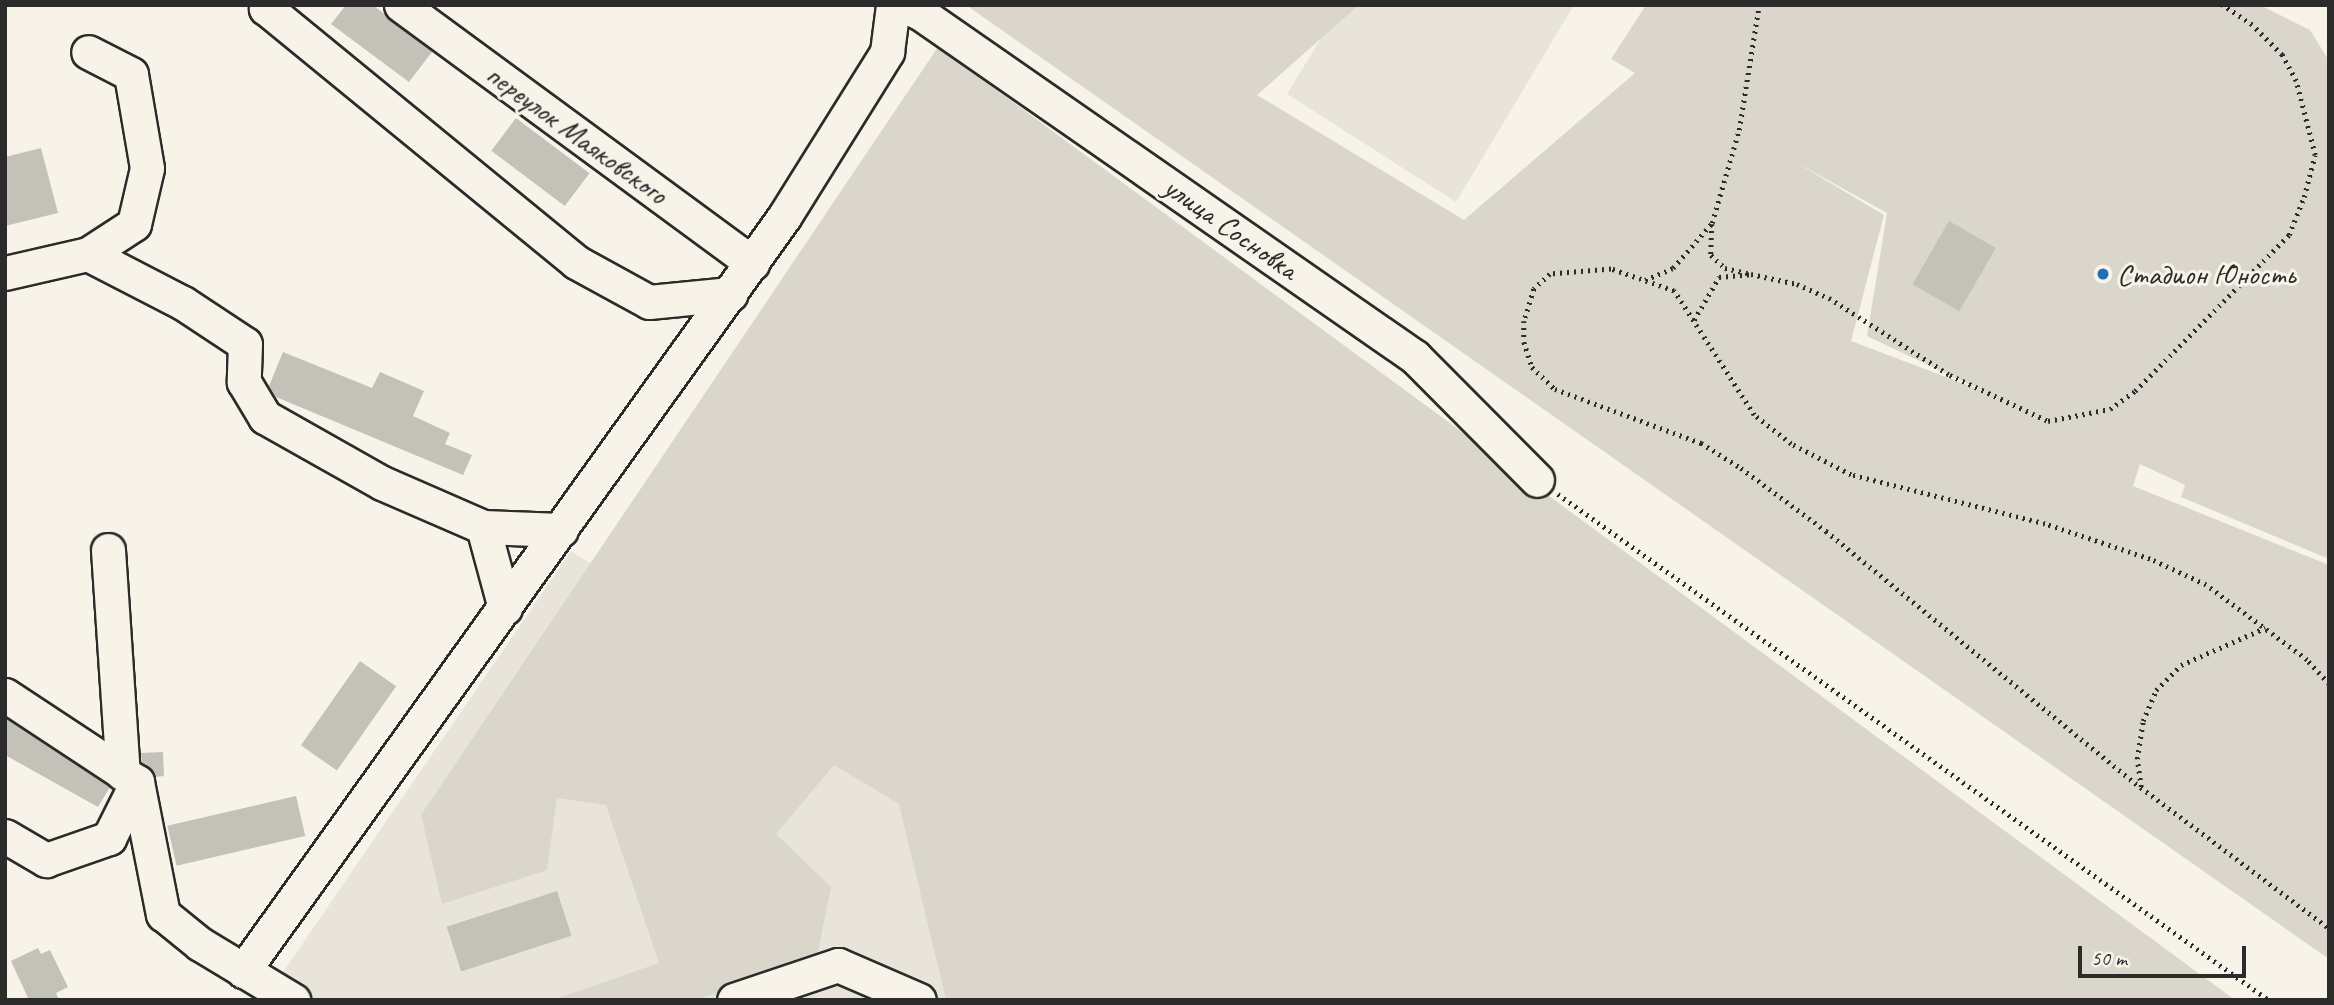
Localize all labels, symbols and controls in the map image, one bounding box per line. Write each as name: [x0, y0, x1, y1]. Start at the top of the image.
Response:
street label: переулок Маяковского: [479, 56, 675, 212]
street label: улица Сосновка: [1157, 169, 1305, 287]
place label: Стадион Юность: [2117, 256, 2295, 292]
marker: Стадион Юность: [2095, 266, 2111, 282]
scale bar: [2082, 932, 2250, 976]
text: 50 m: [2091, 945, 2127, 971]

